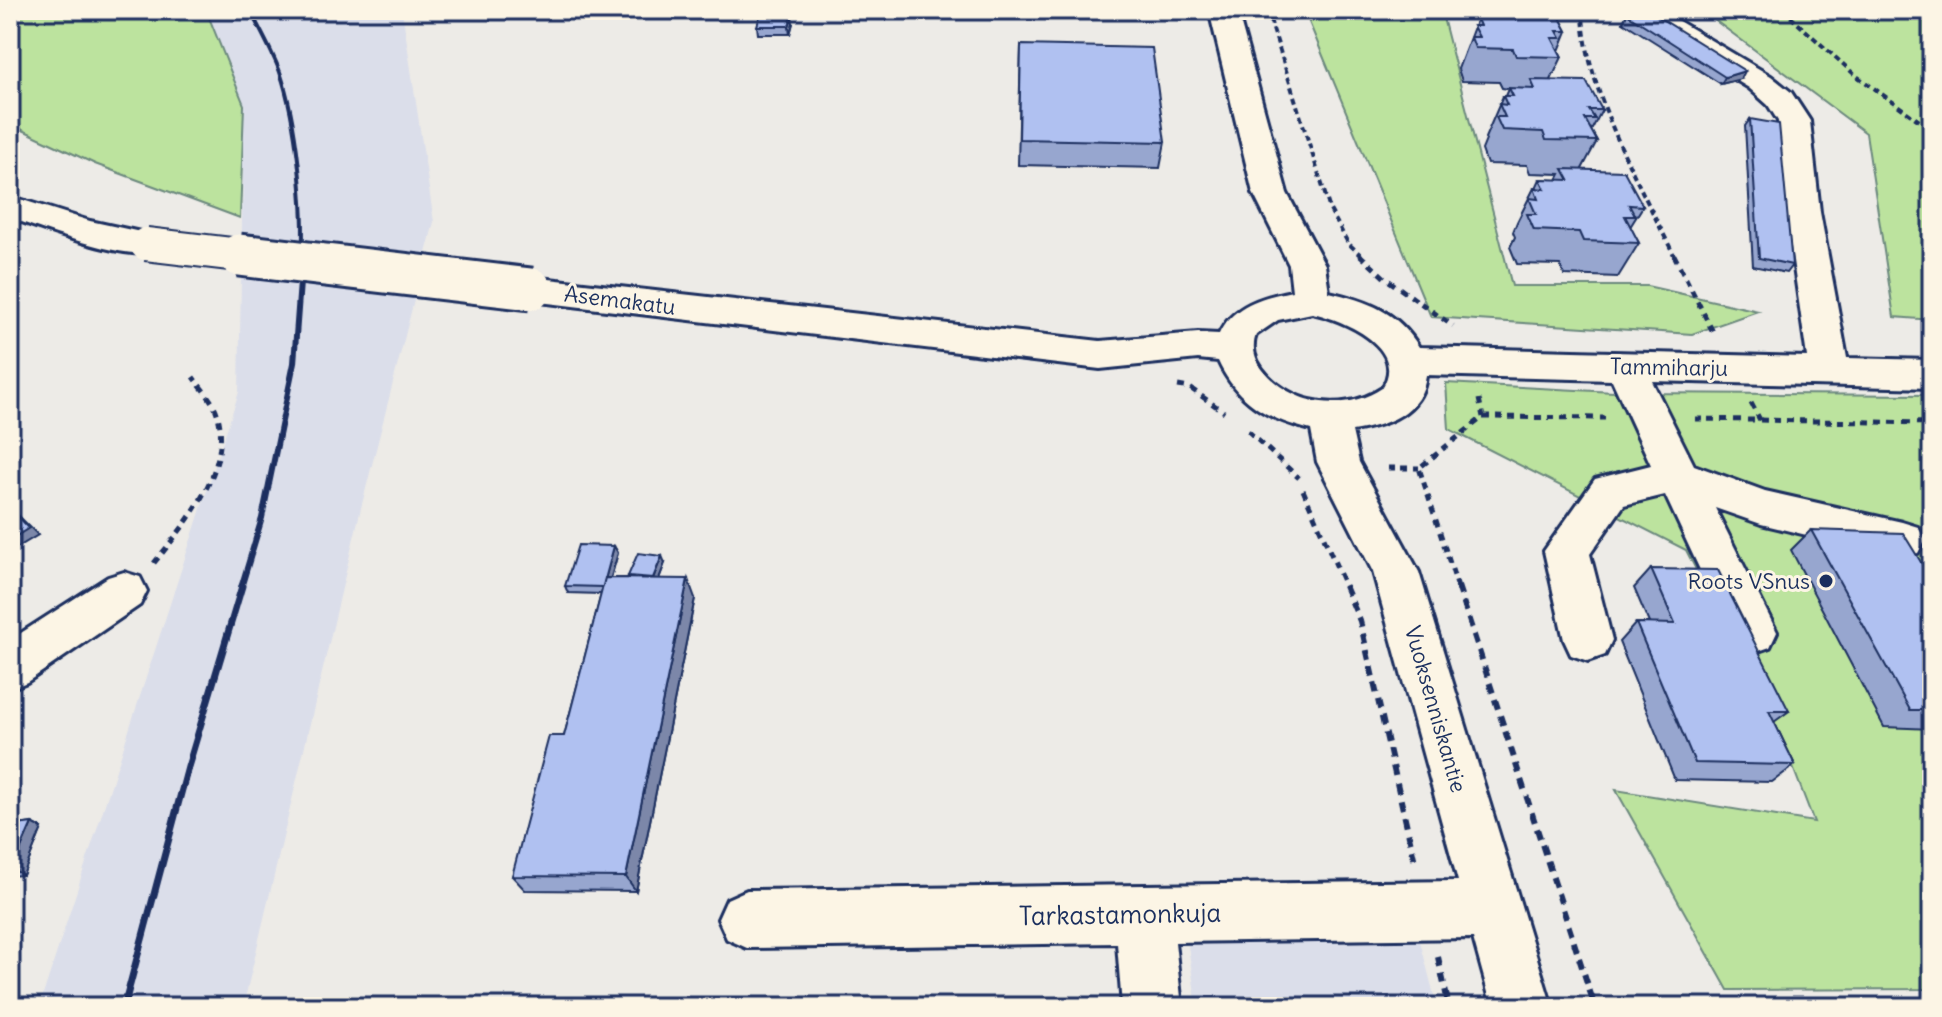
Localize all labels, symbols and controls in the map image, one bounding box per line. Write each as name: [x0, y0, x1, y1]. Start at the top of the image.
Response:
street label: Asemakatu: [563, 279, 677, 321]
street label: Tammiharju: [1610, 352, 1728, 382]
place label: Roots VSnus: [1687, 567, 1810, 595]
marker: Roots VSnus: [1817, 572, 1835, 590]
street label: Vuoksenniskantie: [1399, 622, 1473, 796]
street label: Tarkastamonkuja: [1019, 896, 1221, 932]

